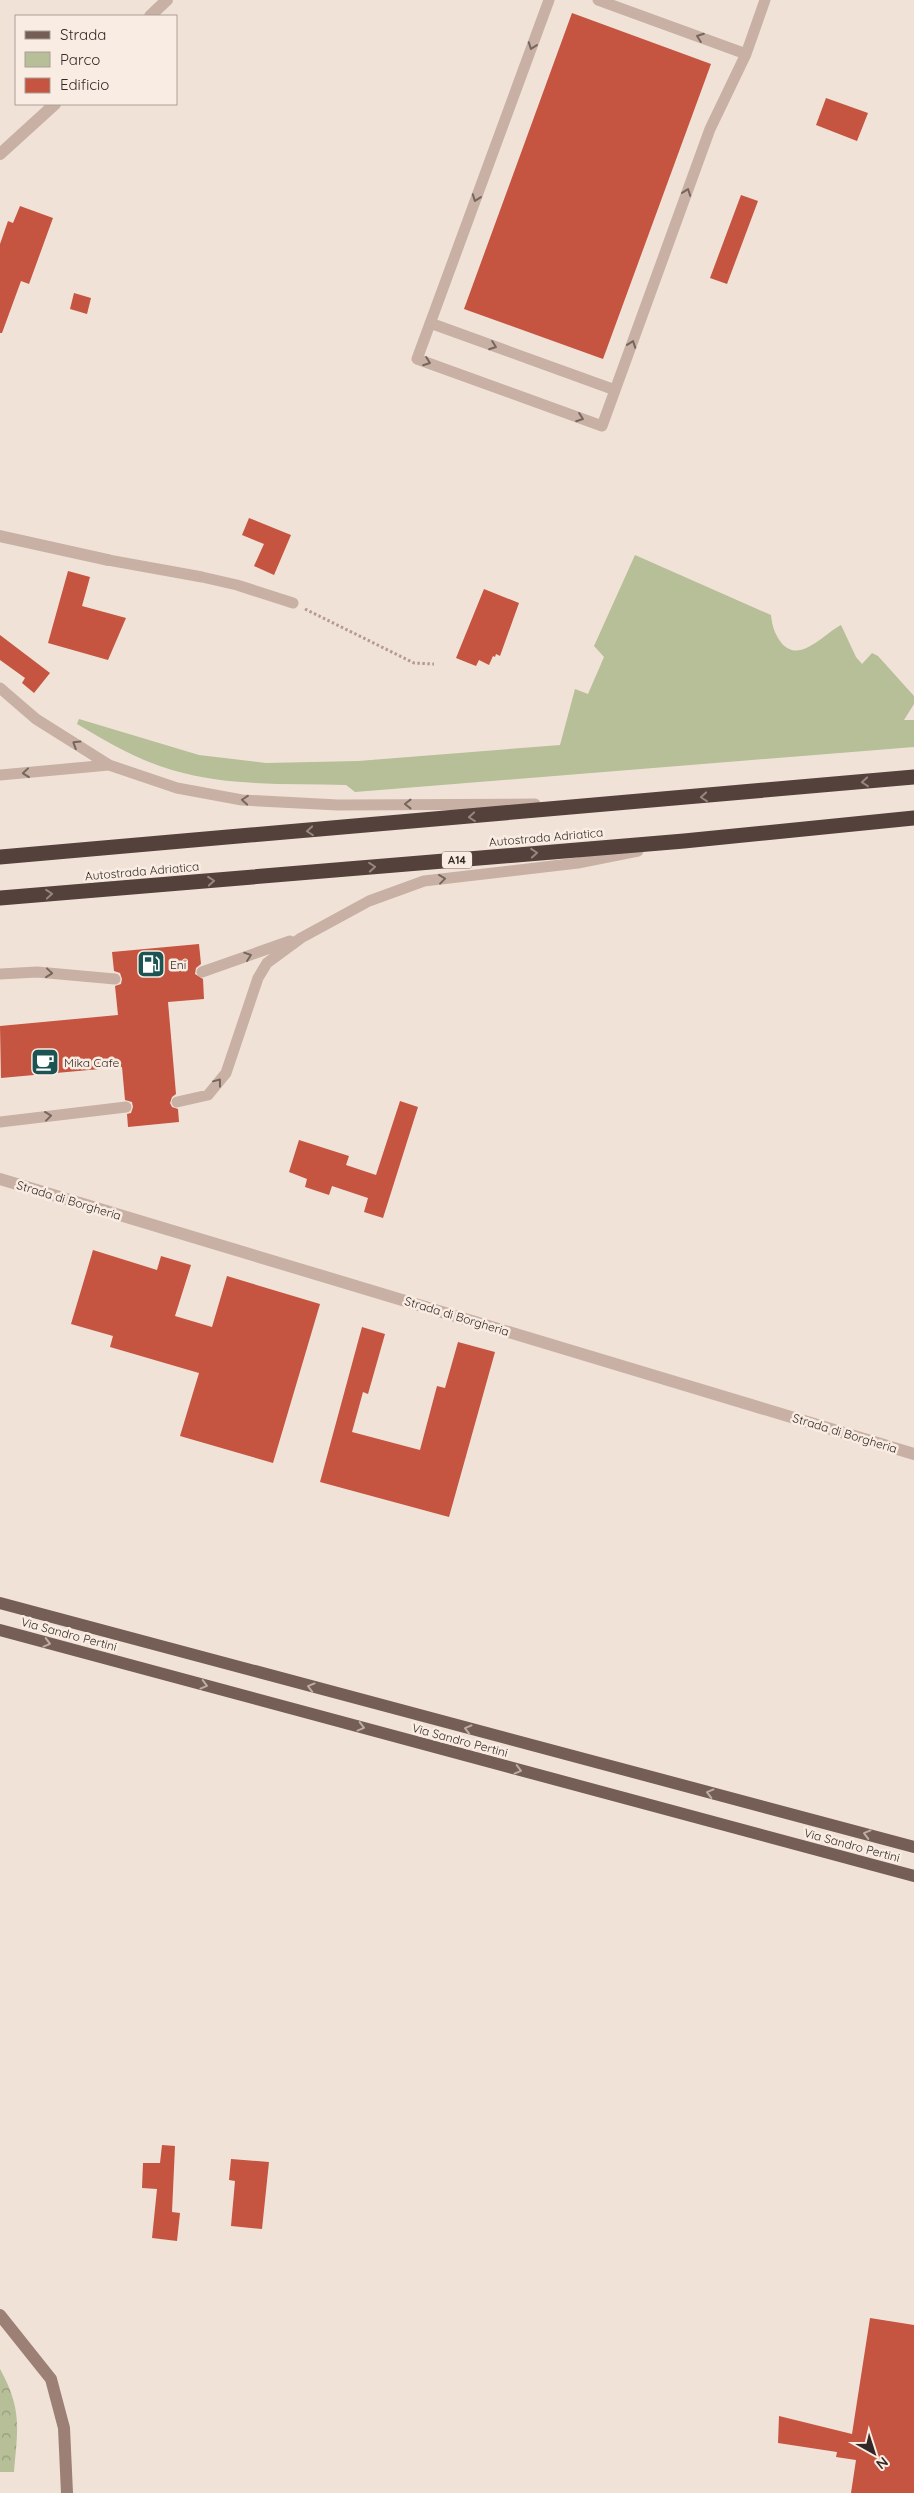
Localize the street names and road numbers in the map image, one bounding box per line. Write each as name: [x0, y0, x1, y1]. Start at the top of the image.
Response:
street label: Autostrada Adriatica: [488, 825, 604, 849]
road number: A14: [442, 852, 472, 868]
street label: Autostrada Adriatica: [84, 859, 200, 883]
street label: Strada di Borgheria: [15, 1177, 123, 1223]
street label: Strada di Borgheria: [403, 1293, 511, 1339]
street label: Strada di Borgheria: [791, 1410, 899, 1456]
street label: Via Sandro Pertini: [19, 1614, 119, 1654]
street label: Via Sandro Pertini: [410, 1720, 510, 1760]
street label: Via Sandro Pertini: [802, 1825, 902, 1865]

